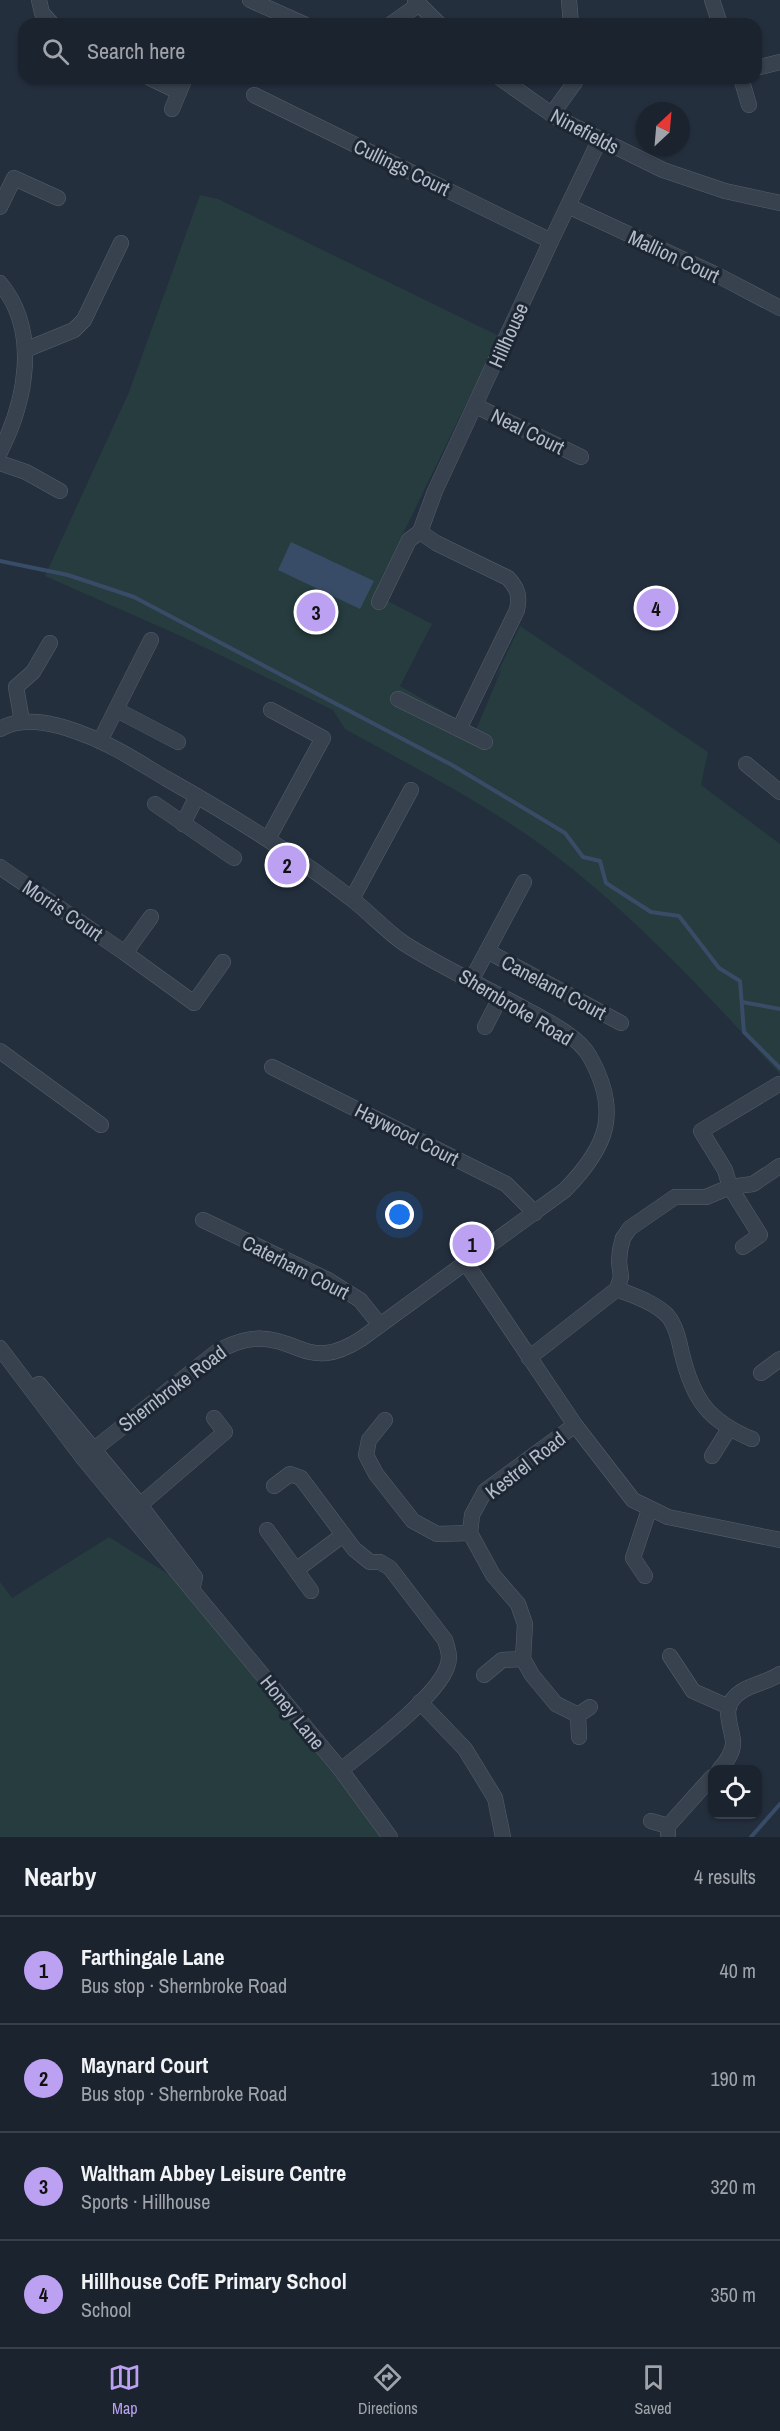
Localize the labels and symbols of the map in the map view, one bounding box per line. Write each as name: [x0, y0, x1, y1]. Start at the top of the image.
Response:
street label: Ninefields: [546, 102, 624, 160]
north arrow: [636, 102, 690, 156]
street label: Cullings Court: [349, 132, 455, 202]
street label: Mallion Court: [624, 223, 724, 289]
street label: Hillhouse: [482, 298, 534, 372]
street label: Neal Court: [487, 402, 570, 461]
pin: 4: [636, 586, 676, 630]
pin: 3: [296, 590, 336, 634]
pin: 2: [268, 842, 306, 888]
street label: Morris Court: [18, 873, 109, 947]
street label: Caneland Court: [497, 948, 611, 1026]
street label: Shernbroke Road: [454, 962, 578, 1052]
street label: Haywood Court: [351, 1096, 464, 1172]
your location: [385, 1200, 414, 1229]
pin: 1: [452, 1222, 492, 1266]
street label: Caterham Court: [238, 1228, 354, 1306]
street label: Shernbroke Road: [113, 1339, 231, 1437]
street label: Kestrel Road: [479, 1425, 571, 1505]
street label: Honey Lane: [255, 1669, 331, 1755]

